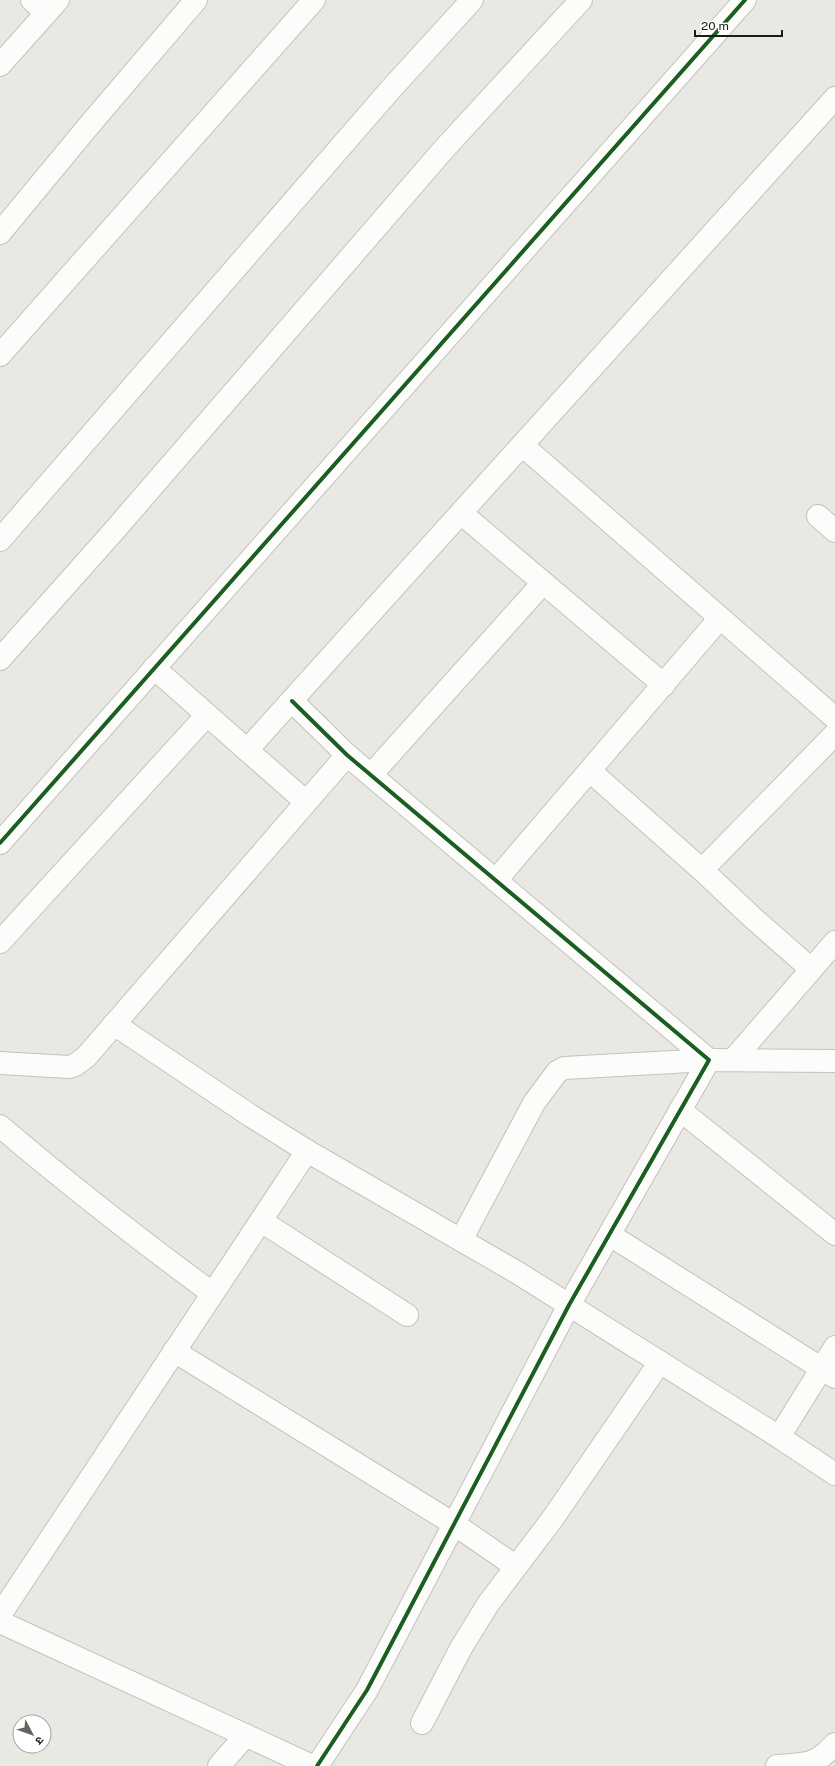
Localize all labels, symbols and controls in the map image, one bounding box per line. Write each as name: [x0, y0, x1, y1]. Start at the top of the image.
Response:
scale bar: [695, 12, 782, 38]
text: 20 m: [701, 19, 729, 33]
north arrow: [12, 1714, 52, 1754]
text: उ: [33, 1734, 46, 1747]

